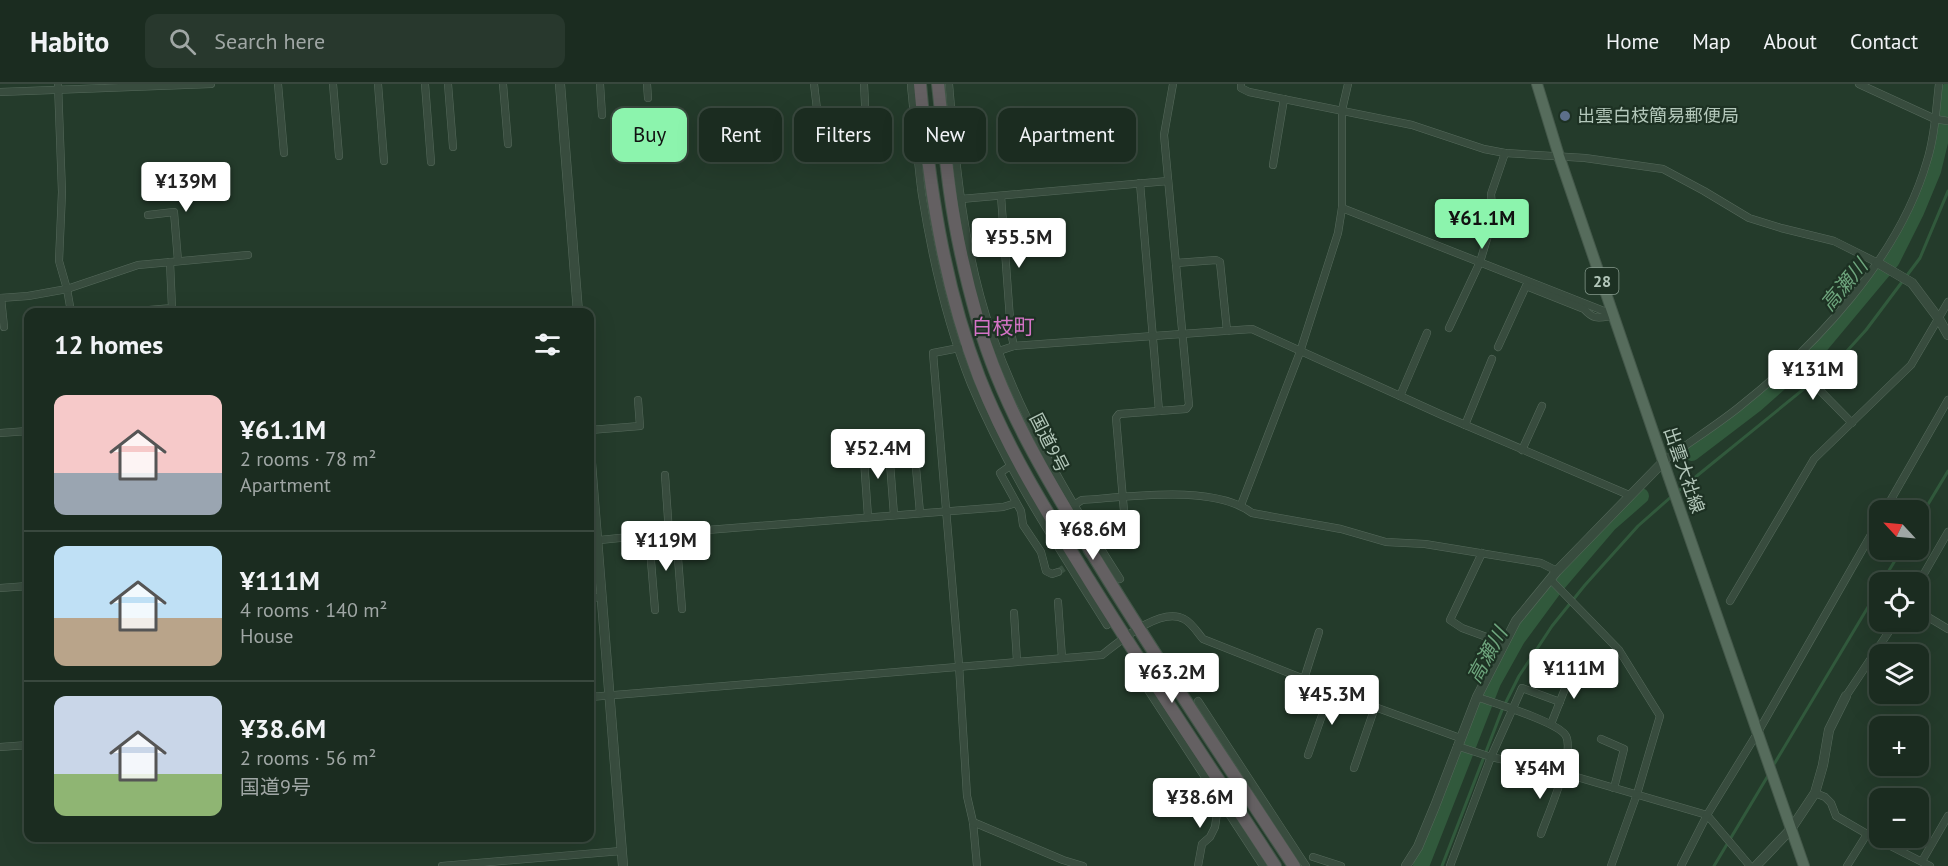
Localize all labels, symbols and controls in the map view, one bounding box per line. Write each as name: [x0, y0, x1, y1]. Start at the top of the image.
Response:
search box: [145, 14, 565, 68]
text: Habito: [30, 23, 109, 60]
icon: search: [166, 25, 199, 58]
text: Search here: [214, 27, 325, 55]
text: Home: [1606, 28, 1659, 55]
text: Map: [1692, 28, 1731, 55]
text: About: [1764, 28, 1817, 55]
text: Contact: [1850, 28, 1918, 55]
place label: 出雲白枝簡易郵便局: [1577, 104, 1739, 127]
chip: Buy: [612, 108, 687, 162]
chip: Rent: [699, 108, 782, 162]
chip: Filters: [794, 108, 892, 162]
chip: New: [904, 108, 986, 162]
chip: Apartment: [998, 108, 1136, 162]
marker: 出雲白枝簡易郵便局: [1558, 109, 1572, 123]
pin: ¥139M: [144, 162, 228, 213]
text: ¥139M: [155, 168, 217, 194]
pin: ¥61.1M: [1433, 199, 1531, 250]
text: ¥61.1M: [1449, 205, 1515, 231]
pin: ¥55.5M: [970, 218, 1068, 269]
text: ¥55.5M: [986, 224, 1052, 250]
water label: 高瀬川: [1815, 252, 1875, 316]
road number: 28: [1586, 268, 1618, 294]
district label: 白枝町: [972, 313, 1035, 340]
text: 12 homes: [54, 328, 163, 361]
icon: filters: [531, 328, 564, 361]
pin: ¥131M: [1771, 350, 1855, 401]
text: ¥131M: [1782, 356, 1844, 382]
street label: 国道9号: [1025, 409, 1074, 476]
text: ¥61.1M: [240, 413, 326, 446]
icon: home: [102, 419, 174, 491]
street label: 出雲大社線: [1659, 424, 1710, 516]
pin: ¥52.4M: [829, 429, 927, 480]
text: ¥52.4M: [845, 435, 911, 461]
text: 2 rooms · 78 m²: [240, 446, 376, 472]
text: Apartment: [240, 472, 331, 498]
north arrow: [1869, 500, 1929, 560]
map controls: [1869, 500, 1929, 848]
pin: ¥68.6M: [1044, 510, 1142, 561]
text: ¥68.6M: [1060, 516, 1126, 542]
pin: ¥119M: [624, 521, 708, 572]
text: ¥119M: [635, 527, 697, 553]
text: ¥111M: [240, 564, 320, 597]
icon: home: [102, 570, 174, 642]
button: locate: [1869, 572, 1929, 632]
text: 4 rooms · 140 m²: [240, 597, 387, 623]
water label: 高瀬川: [1461, 621, 1514, 688]
text: House: [240, 623, 294, 649]
button: layers: [1869, 644, 1929, 704]
pin: ¥111M: [1532, 649, 1616, 700]
pin: ¥63.2M: [1123, 653, 1221, 704]
text: ¥111M: [1543, 655, 1605, 681]
text: ¥63.2M: [1139, 659, 1205, 685]
pin: ¥45.3M: [1283, 675, 1381, 726]
text: ¥45.3M: [1299, 681, 1365, 707]
text: ¥38.6M: [240, 712, 326, 745]
button: +: [1869, 716, 1929, 776]
icon: home: [102, 720, 174, 792]
text: 2 rooms · 56 m²: [240, 745, 376, 771]
pin: ¥54M: [1504, 749, 1576, 800]
text: ¥54M: [1515, 755, 1565, 781]
text: 国道9号: [240, 774, 311, 800]
pin: ¥38.6M: [1151, 778, 1249, 829]
text: ¥38.6M: [1167, 784, 1233, 810]
button: −: [1869, 788, 1929, 848]

